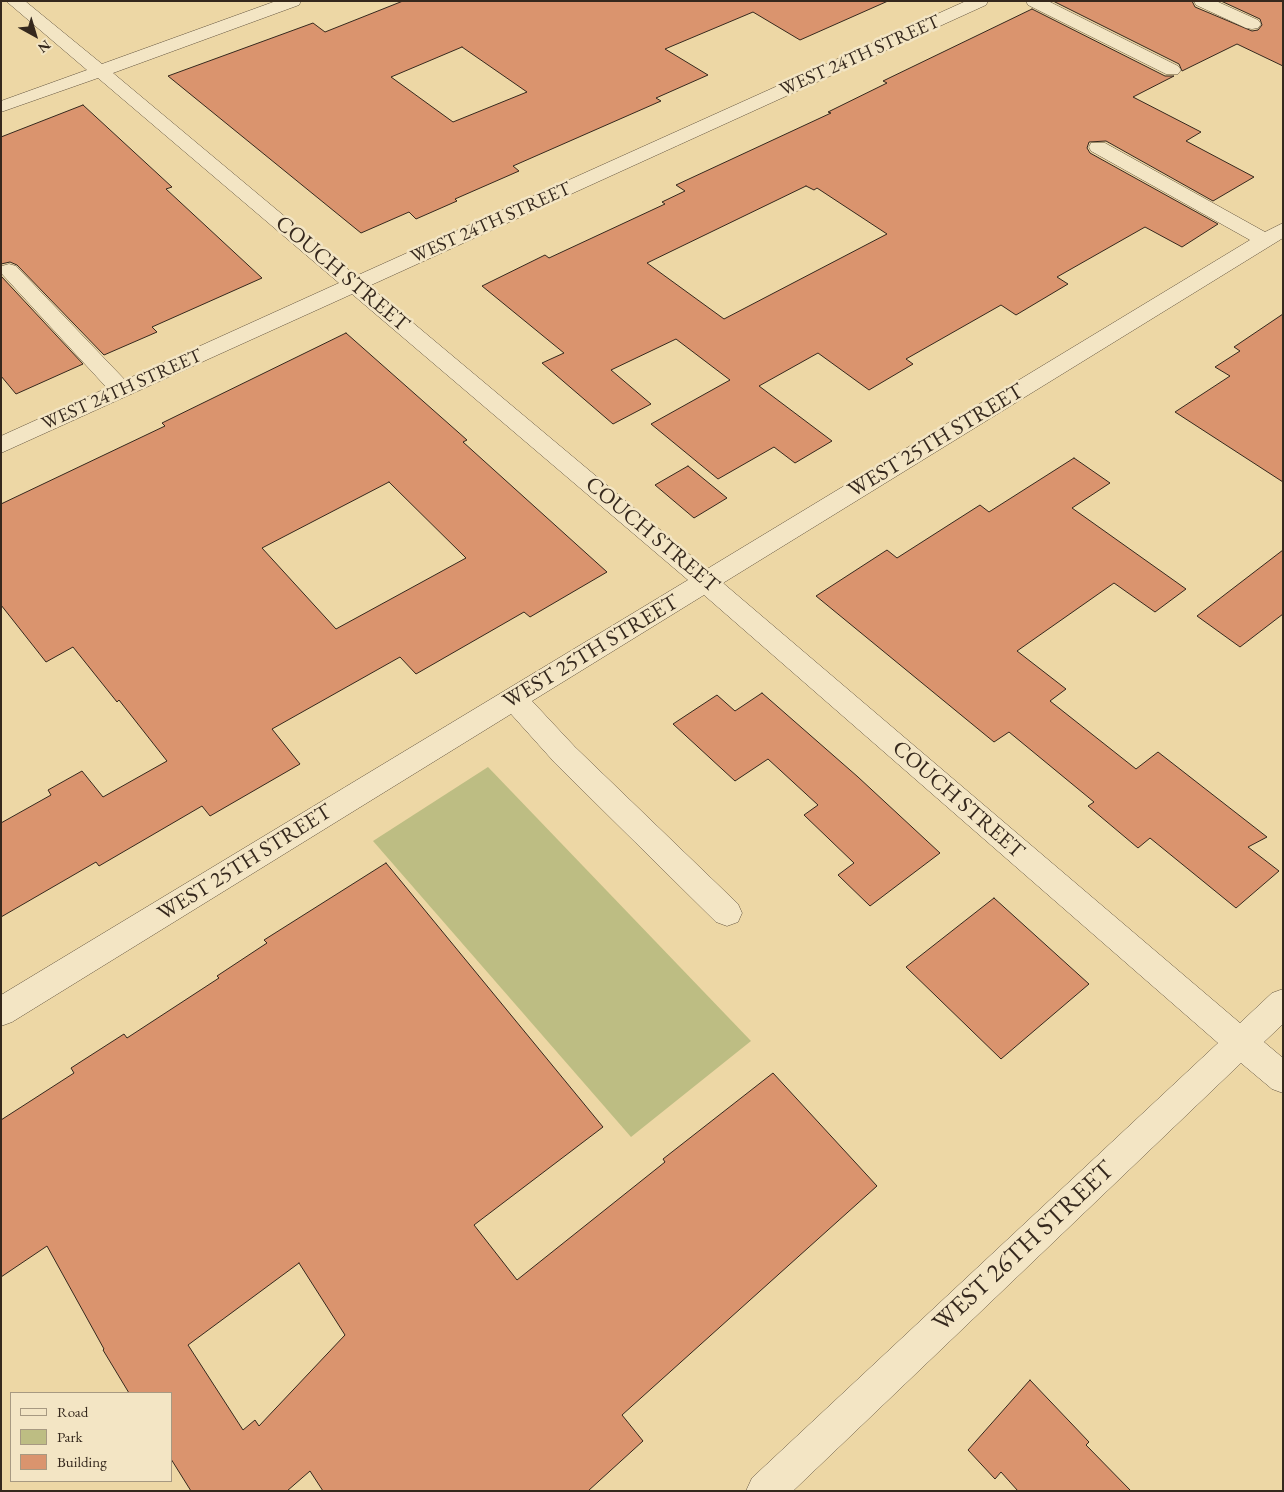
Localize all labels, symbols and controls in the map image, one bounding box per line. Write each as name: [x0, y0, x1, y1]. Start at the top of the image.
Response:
north arrow: [10, 10, 60, 60]
street label: WEST 24TH STREET: [776, 10, 944, 102]
text: N: [34, 36, 55, 57]
street label: WEST 24TH STREET: [407, 177, 575, 269]
street label: COUCH STREET: [270, 210, 414, 338]
street label: WEST 24TH STREET: [38, 344, 206, 436]
street label: WEST 25TH STREET: [843, 378, 1029, 504]
street label: COUCH STREET: [580, 471, 724, 599]
street label: WEST 25TH STREET: [498, 589, 684, 715]
street label: COUCH STREET: [886, 735, 1030, 865]
street label: WEST 25TH STREET: [153, 799, 337, 927]
street label: WEST 26TH STREET: [927, 1155, 1121, 1339]
legend: [10, 1392, 172, 1482]
text: Road: [57, 1402, 88, 1421]
text: Park: [57, 1427, 83, 1446]
text: Building: [57, 1452, 107, 1471]

